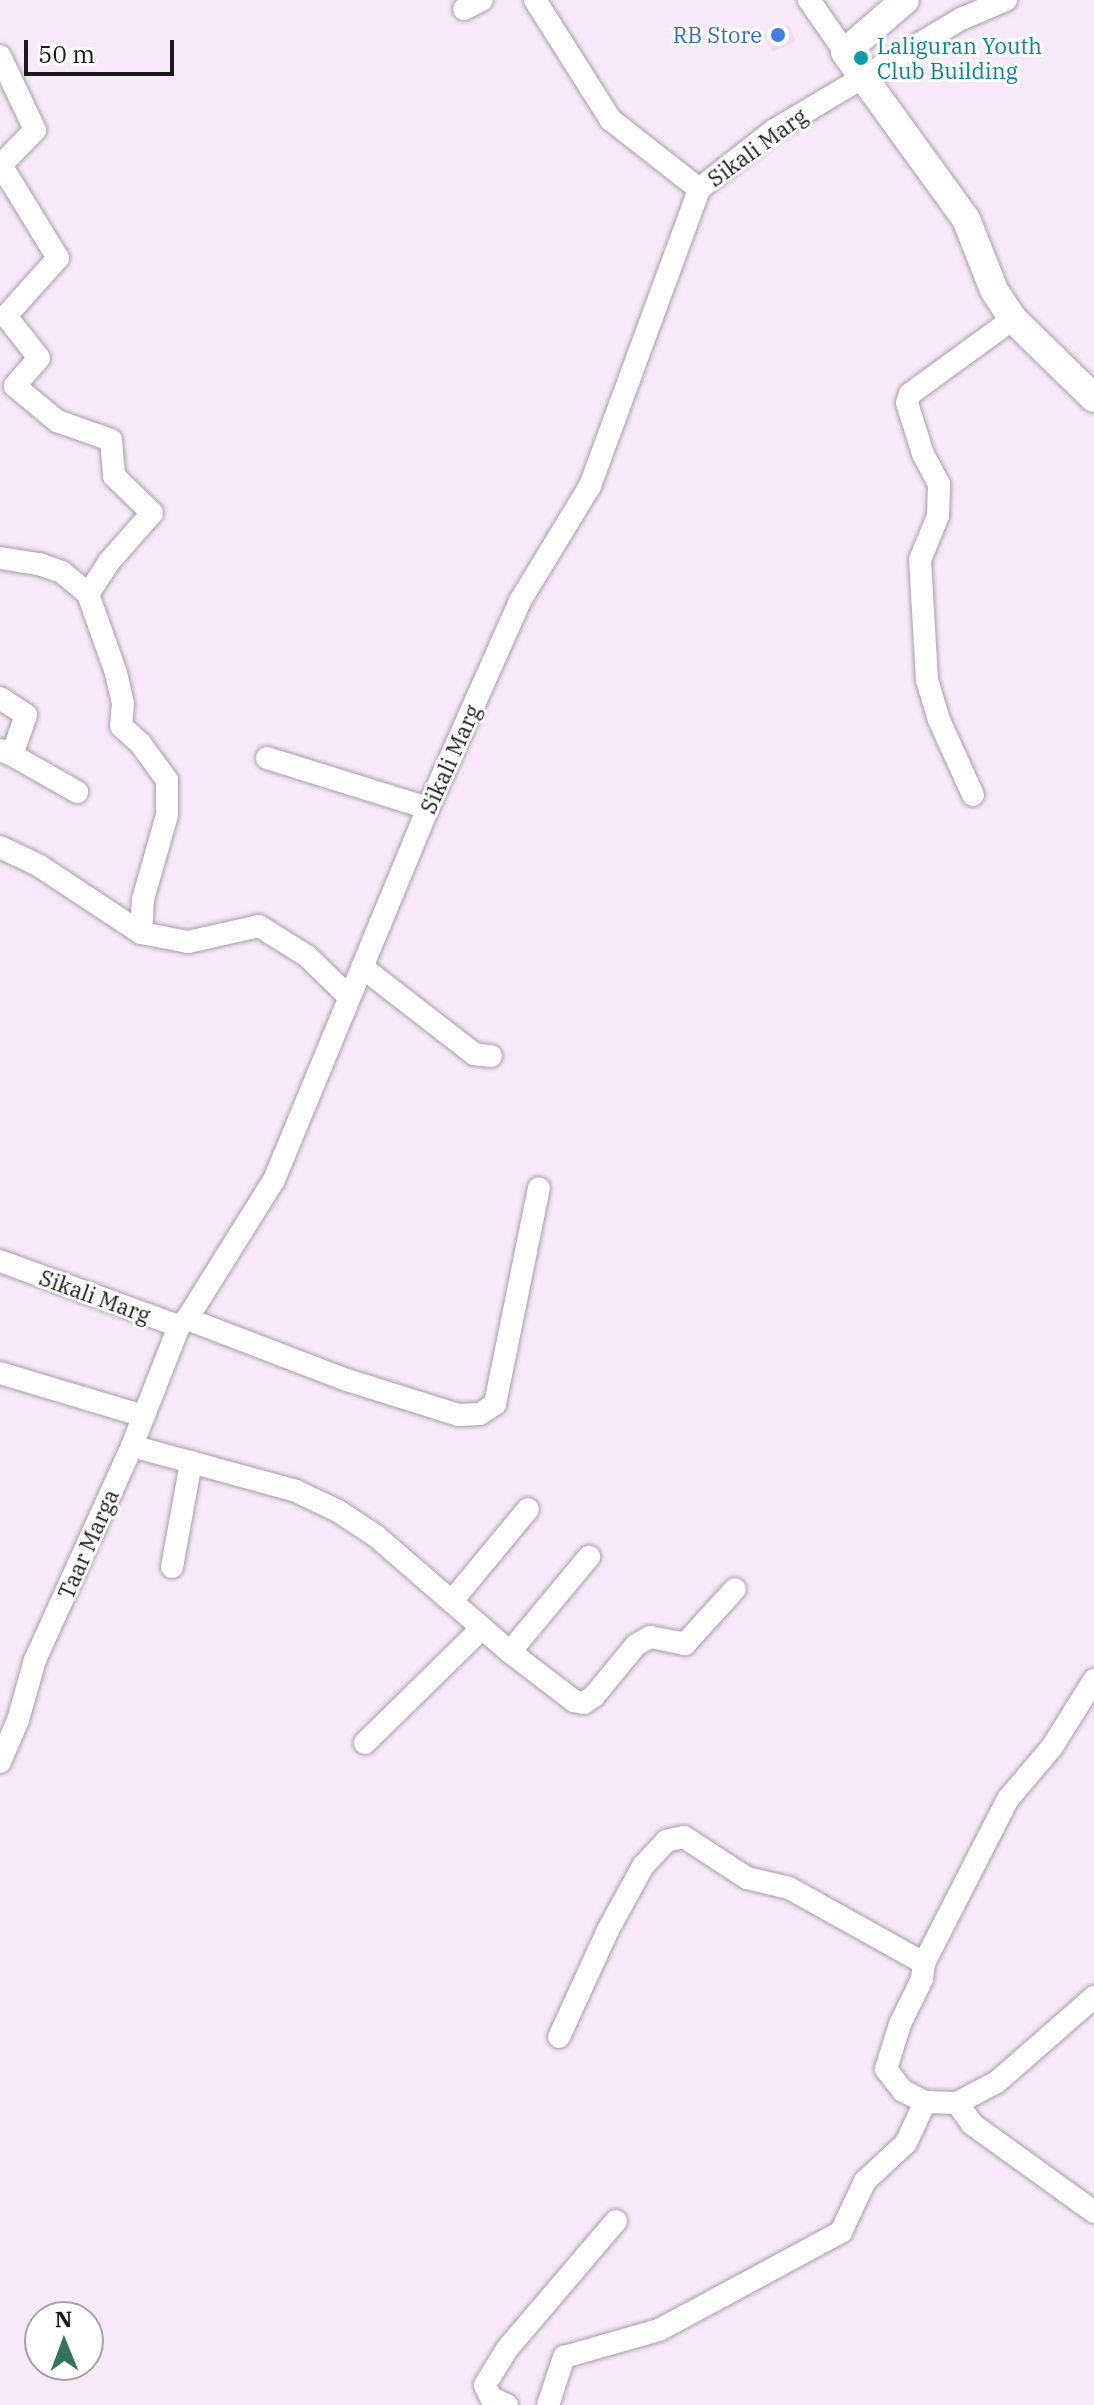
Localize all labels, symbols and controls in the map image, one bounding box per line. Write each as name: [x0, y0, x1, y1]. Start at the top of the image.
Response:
place label: RB Store: [673, 22, 762, 48]
scale bar: [28, 24, 178, 74]
marker: RB Store: [769, 26, 787, 44]
place label: Laliguran Youth Club Building: [877, 32, 1042, 84]
text: 50 m: [38, 38, 95, 70]
marker: Laliguran Youth Club Building: [852, 49, 870, 67]
street label: Sikali Marg: [702, 102, 812, 192]
street label: Sikali Marg: [414, 701, 486, 817]
street label: Sikali Marg: [36, 1264, 154, 1328]
street label: Taar Marga: [52, 1485, 124, 1603]
north arrow: [24, 2301, 104, 2381]
text: N: [55, 2304, 73, 2333]

